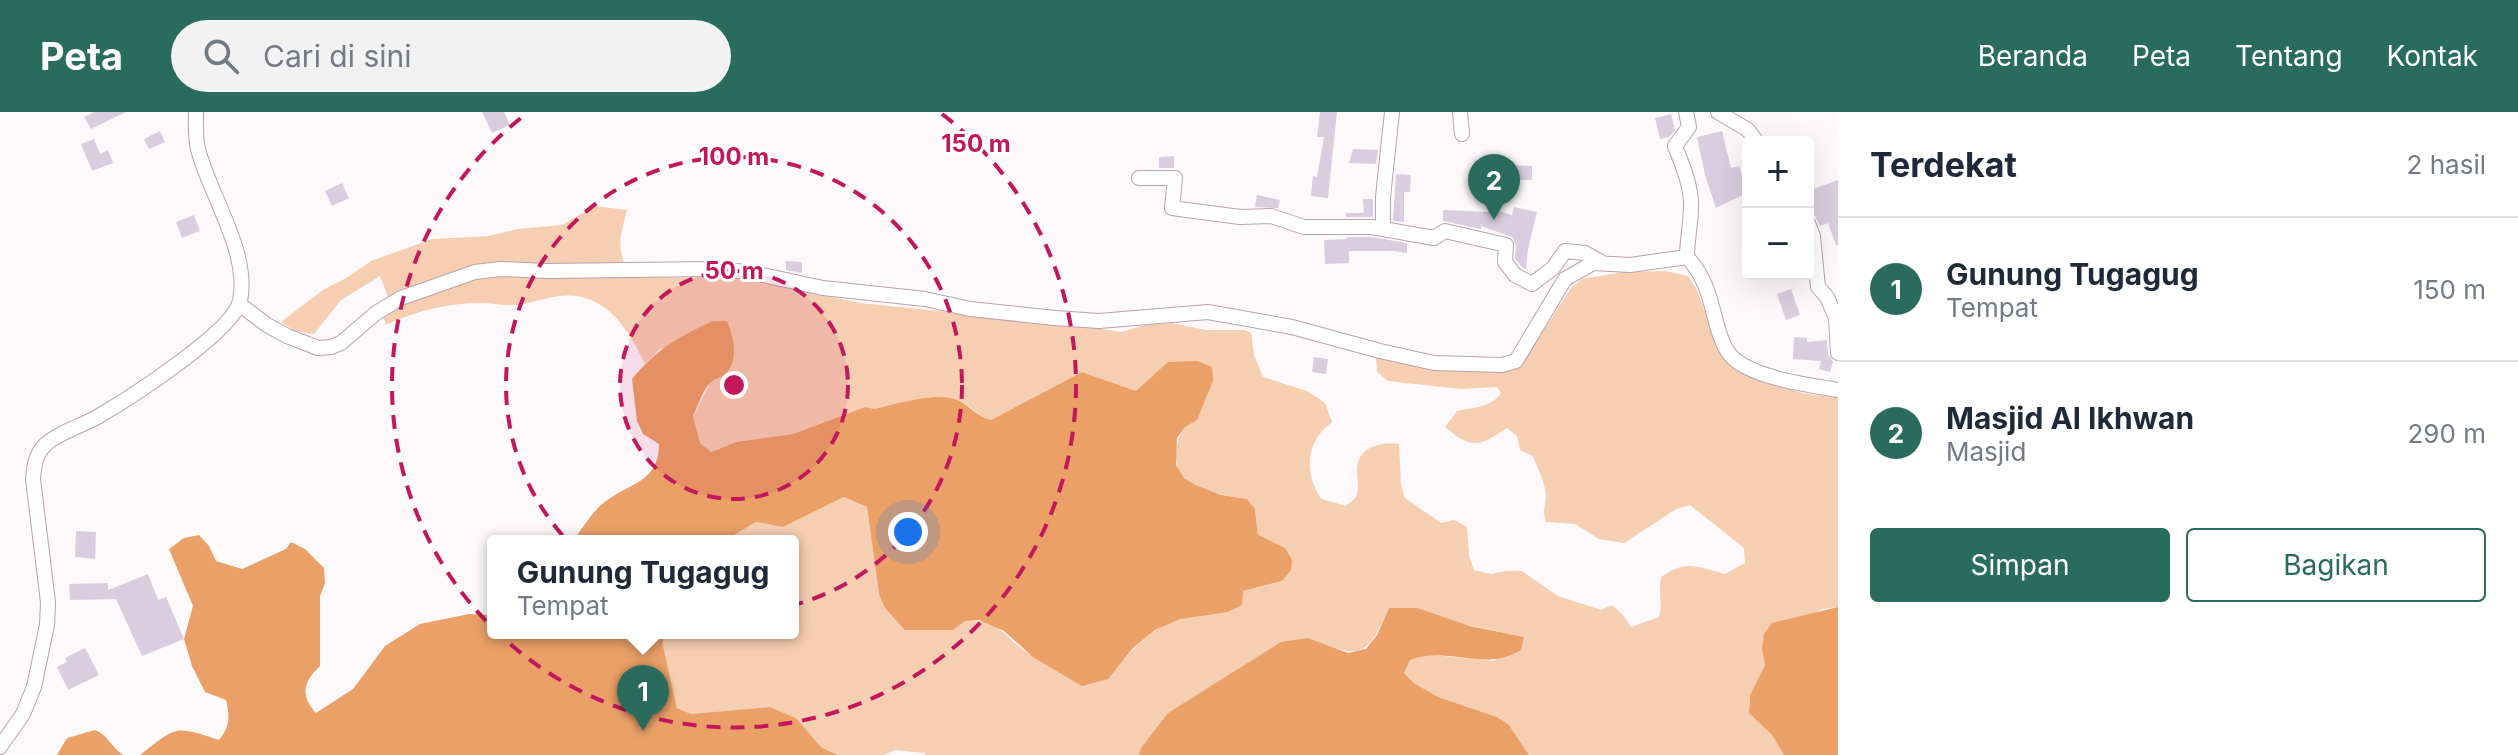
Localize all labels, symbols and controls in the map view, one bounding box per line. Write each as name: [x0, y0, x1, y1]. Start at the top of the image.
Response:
search box: [171, 20, 731, 92]
text: Peta: [40, 33, 123, 79]
icon: search: [199, 34, 243, 78]
text: Cari di sini: [263, 38, 412, 74]
text: Beranda: [1978, 39, 2088, 73]
text: Peta: [2132, 39, 2191, 73]
text: Tentang: [2235, 39, 2343, 73]
text: Kontak: [2387, 39, 2478, 73]
text: 150 m: [941, 129, 1011, 158]
map controls: [1742, 136, 1814, 280]
button: +: [1742, 136, 1814, 208]
text: 100 m: [699, 142, 769, 171]
text: Terdekat: [1870, 144, 2017, 185]
text: 2 hasil: [2407, 149, 2486, 180]
pin: 2: [1468, 154, 1520, 220]
button: −: [1742, 208, 1814, 280]
text: 50 m: [704, 256, 764, 285]
text: Gunung Tugagug: [1946, 256, 2199, 292]
text: 1: [1890, 274, 1902, 305]
text: 150 m: [2413, 274, 2486, 305]
text: Tempat: [1946, 292, 2038, 323]
centre of rings: [720, 371, 748, 399]
text: Masjid Al Ikhwan: [1946, 400, 2194, 436]
text: 2: [1888, 418, 1904, 449]
text: 290 m: [2408, 418, 2486, 449]
text: Masjid: [1946, 436, 2026, 467]
your location: [888, 512, 928, 552]
button: Simpan: [1870, 528, 2170, 602]
button: Bagikan: [2186, 528, 2486, 602]
popup: [487, 535, 799, 639]
text: Gunung Tugagug: [517, 554, 769, 590]
text: Tempat: [517, 590, 609, 621]
pin: 1: [617, 665, 669, 731]

